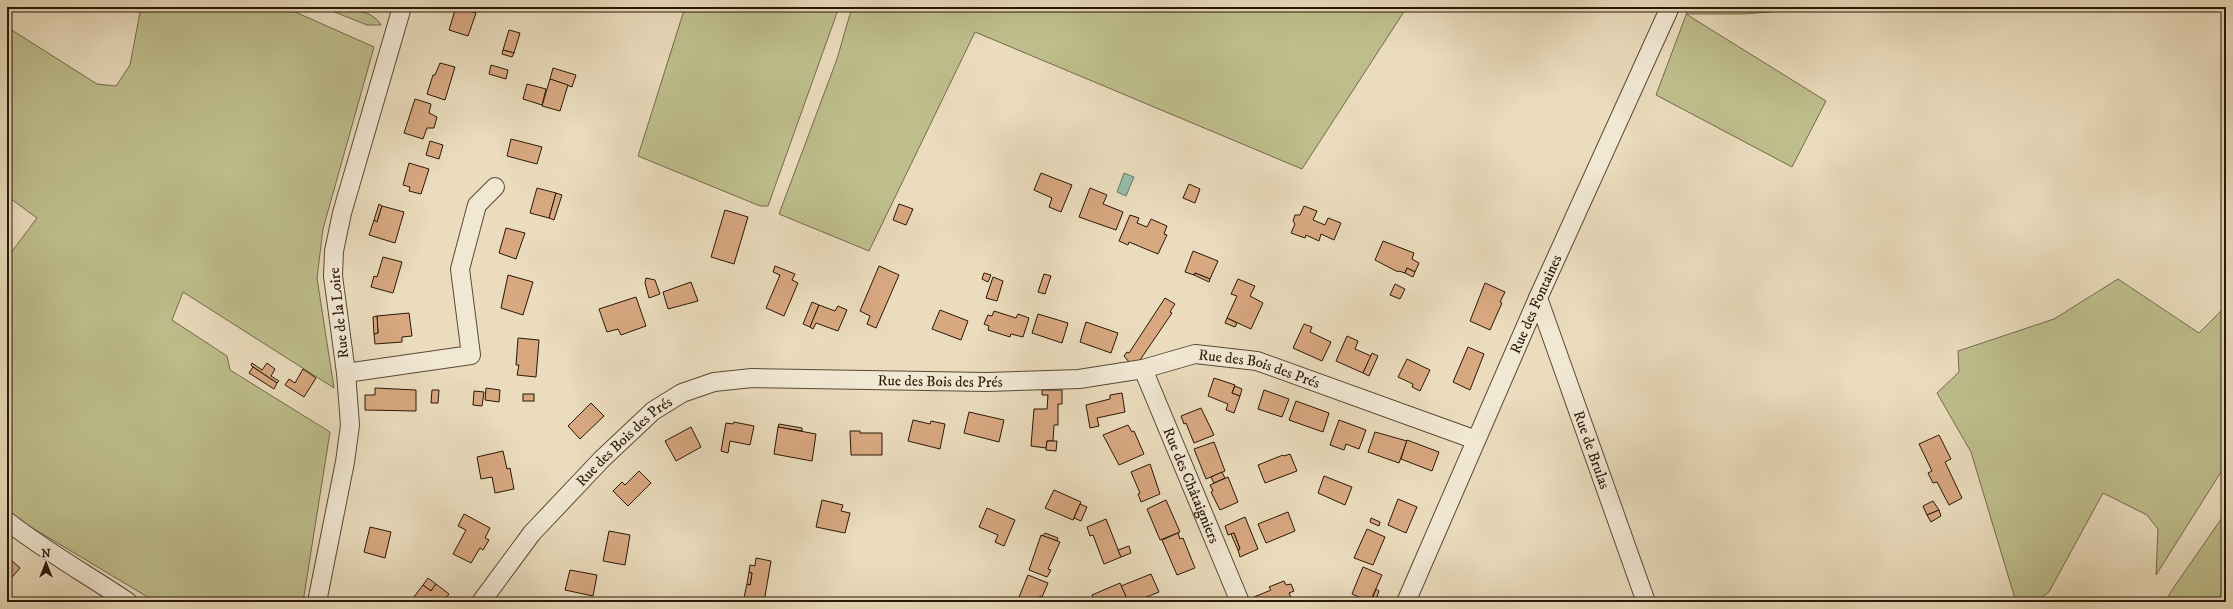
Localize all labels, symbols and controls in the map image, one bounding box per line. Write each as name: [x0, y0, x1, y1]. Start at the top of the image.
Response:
street label: Rue des Fontaines: [1506, 251, 1566, 356]
street label: Rue de la Loire: [325, 267, 353, 359]
street label: Rue des Bois des Prés: [1198, 345, 1323, 392]
street label: Rue des Bois des Prés: [877, 371, 1003, 392]
street label: Rue des Bois des Prés: [572, 392, 676, 490]
street label: Rue de Brulas: [1569, 408, 1615, 491]
street label: Rue des Châtaigniers: [1159, 425, 1224, 546]
north arrow: [26, 543, 66, 583]
text: N: [41, 547, 51, 561]

